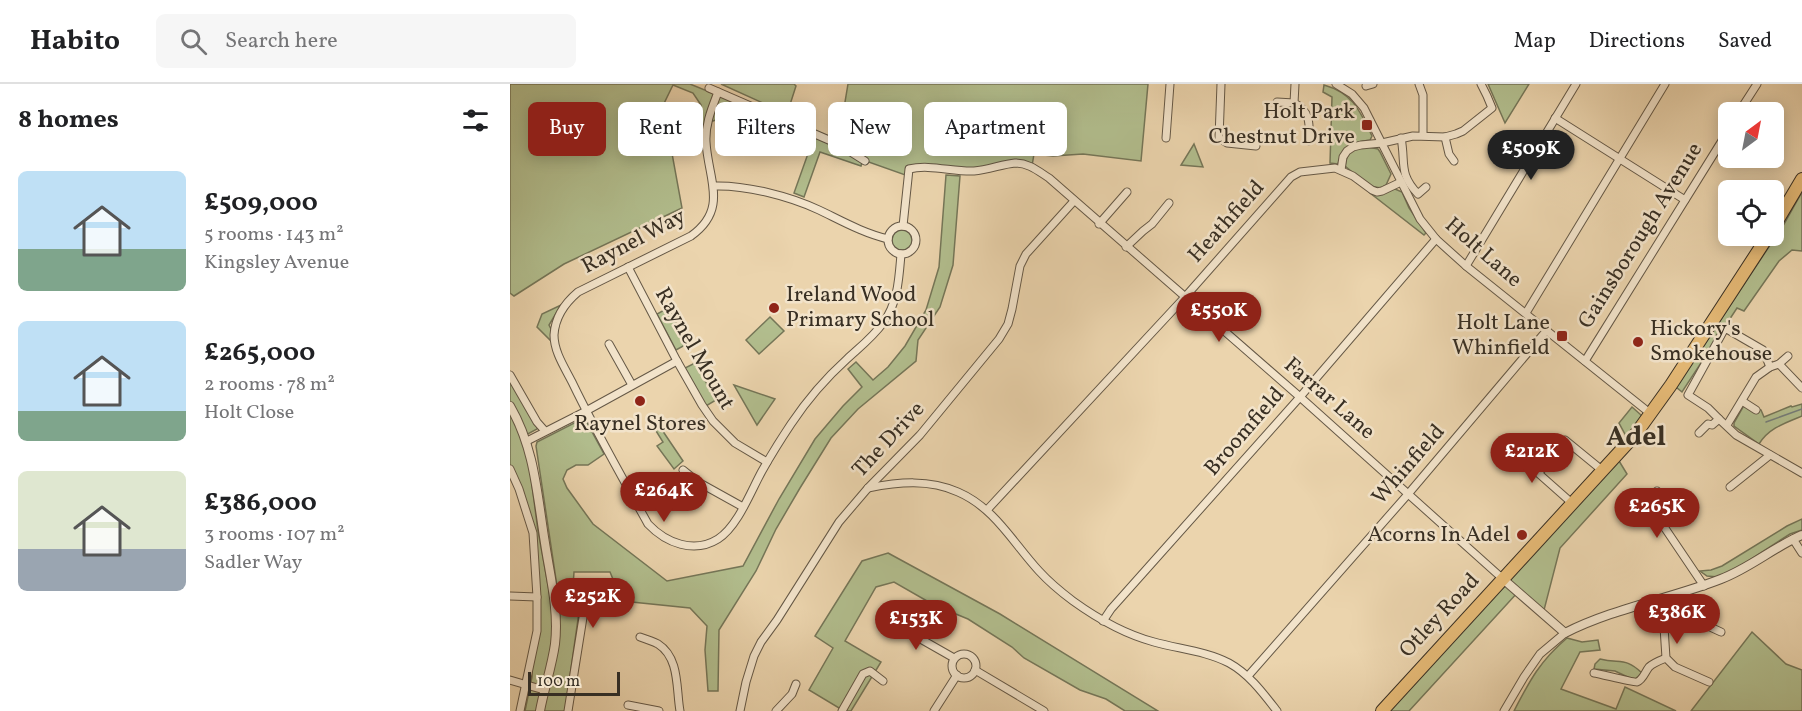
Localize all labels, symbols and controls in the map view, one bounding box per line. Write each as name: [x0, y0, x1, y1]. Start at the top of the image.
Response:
search box: [156, 14, 576, 68]
text: Habito: [30, 22, 120, 61]
icon: search: [177, 25, 210, 58]
text: Search here: [225, 26, 338, 57]
text: Map: [1514, 27, 1556, 56]
text: Directions: [1589, 27, 1685, 56]
text: Saved: [1718, 27, 1772, 56]
place label: Holt Park Chestnut Drive: [1209, 97, 1355, 153]
text: 8 homes: [18, 102, 119, 138]
chip: Buy: [528, 102, 606, 156]
chip: Rent: [618, 102, 703, 156]
chip: Filters: [715, 102, 816, 156]
chip: New: [828, 102, 912, 156]
chip: Apartment: [924, 102, 1067, 156]
north arrow: [1718, 102, 1784, 168]
map controls: [1718, 102, 1784, 246]
icon: filters: [459, 104, 492, 137]
marker: Holt Park Chestnut Drive: [1360, 118, 1374, 132]
pin: £509K: [1489, 130, 1573, 181]
text: £509K: [1502, 135, 1560, 163]
street label: Gainsborough Avenue: [1571, 137, 1711, 335]
street label: Heathfield: [1181, 174, 1273, 270]
button: locate: [1718, 180, 1784, 246]
text: £509,000: [204, 185, 318, 221]
icon: home: [66, 195, 138, 267]
street label: Raynel Way: [576, 202, 692, 282]
street label: Holt Lane: [1438, 211, 1528, 295]
text: 5 rooms · 143 m²: [204, 221, 344, 249]
text: Kingsley Avenue: [204, 249, 349, 277]
place label: Ireland Wood Primary School: [786, 280, 934, 336]
street label: Raynel Mount: [646, 282, 742, 416]
pin: £550K: [1177, 292, 1261, 343]
text: £550K: [1190, 297, 1248, 325]
marker: Ireland Wood Primary School: [767, 301, 781, 315]
place label: Holt Lane Whinfield: [1452, 308, 1550, 364]
place label: Hickory's Smokehouse: [1650, 314, 1772, 370]
marker: Holt Lane Whinfield: [1555, 329, 1569, 343]
text: £265,000: [204, 335, 315, 371]
marker: Hickory's Smokehouse: [1631, 335, 1645, 349]
icon: home: [66, 345, 138, 417]
street label: Farrar Lane: [1277, 351, 1381, 447]
text: 2 rooms · 78 m²: [204, 371, 335, 399]
street label: Broomfield: [1198, 381, 1292, 483]
marker: Raynel Stores: [633, 394, 647, 408]
street label: The Drive: [846, 395, 932, 485]
text: Holt Close: [204, 399, 294, 427]
place label: Raynel Stores: [574, 409, 706, 440]
street label: Whinfield: [1365, 418, 1453, 512]
district label: Adel: [1606, 418, 1666, 457]
pin: £212K: [1490, 433, 1574, 484]
text: £212K: [1505, 438, 1559, 466]
pin: £264K: [622, 472, 706, 523]
text: £264K: [634, 477, 694, 505]
text: £386,000: [204, 485, 317, 521]
pin: £265K: [1615, 488, 1699, 539]
text: £265K: [1628, 493, 1686, 521]
icon: home: [66, 495, 138, 567]
place label: Acorns In Adel: [1367, 520, 1510, 551]
text: 3 rooms · 107 m²: [204, 521, 345, 549]
marker: Acorns In Adel: [1515, 528, 1529, 542]
text: Sadler Way: [204, 549, 302, 577]
street label: Otley Road: [1393, 567, 1487, 665]
pin: £252K: [551, 578, 635, 629]
text: £252K: [565, 583, 621, 611]
pin: £386K: [1635, 594, 1719, 645]
text: £386K: [1648, 599, 1706, 627]
pin: £153K: [874, 600, 958, 651]
text: £153K: [889, 605, 943, 633]
scale bar: [528, 669, 620, 696]
text: 100 m: [537, 671, 580, 693]

